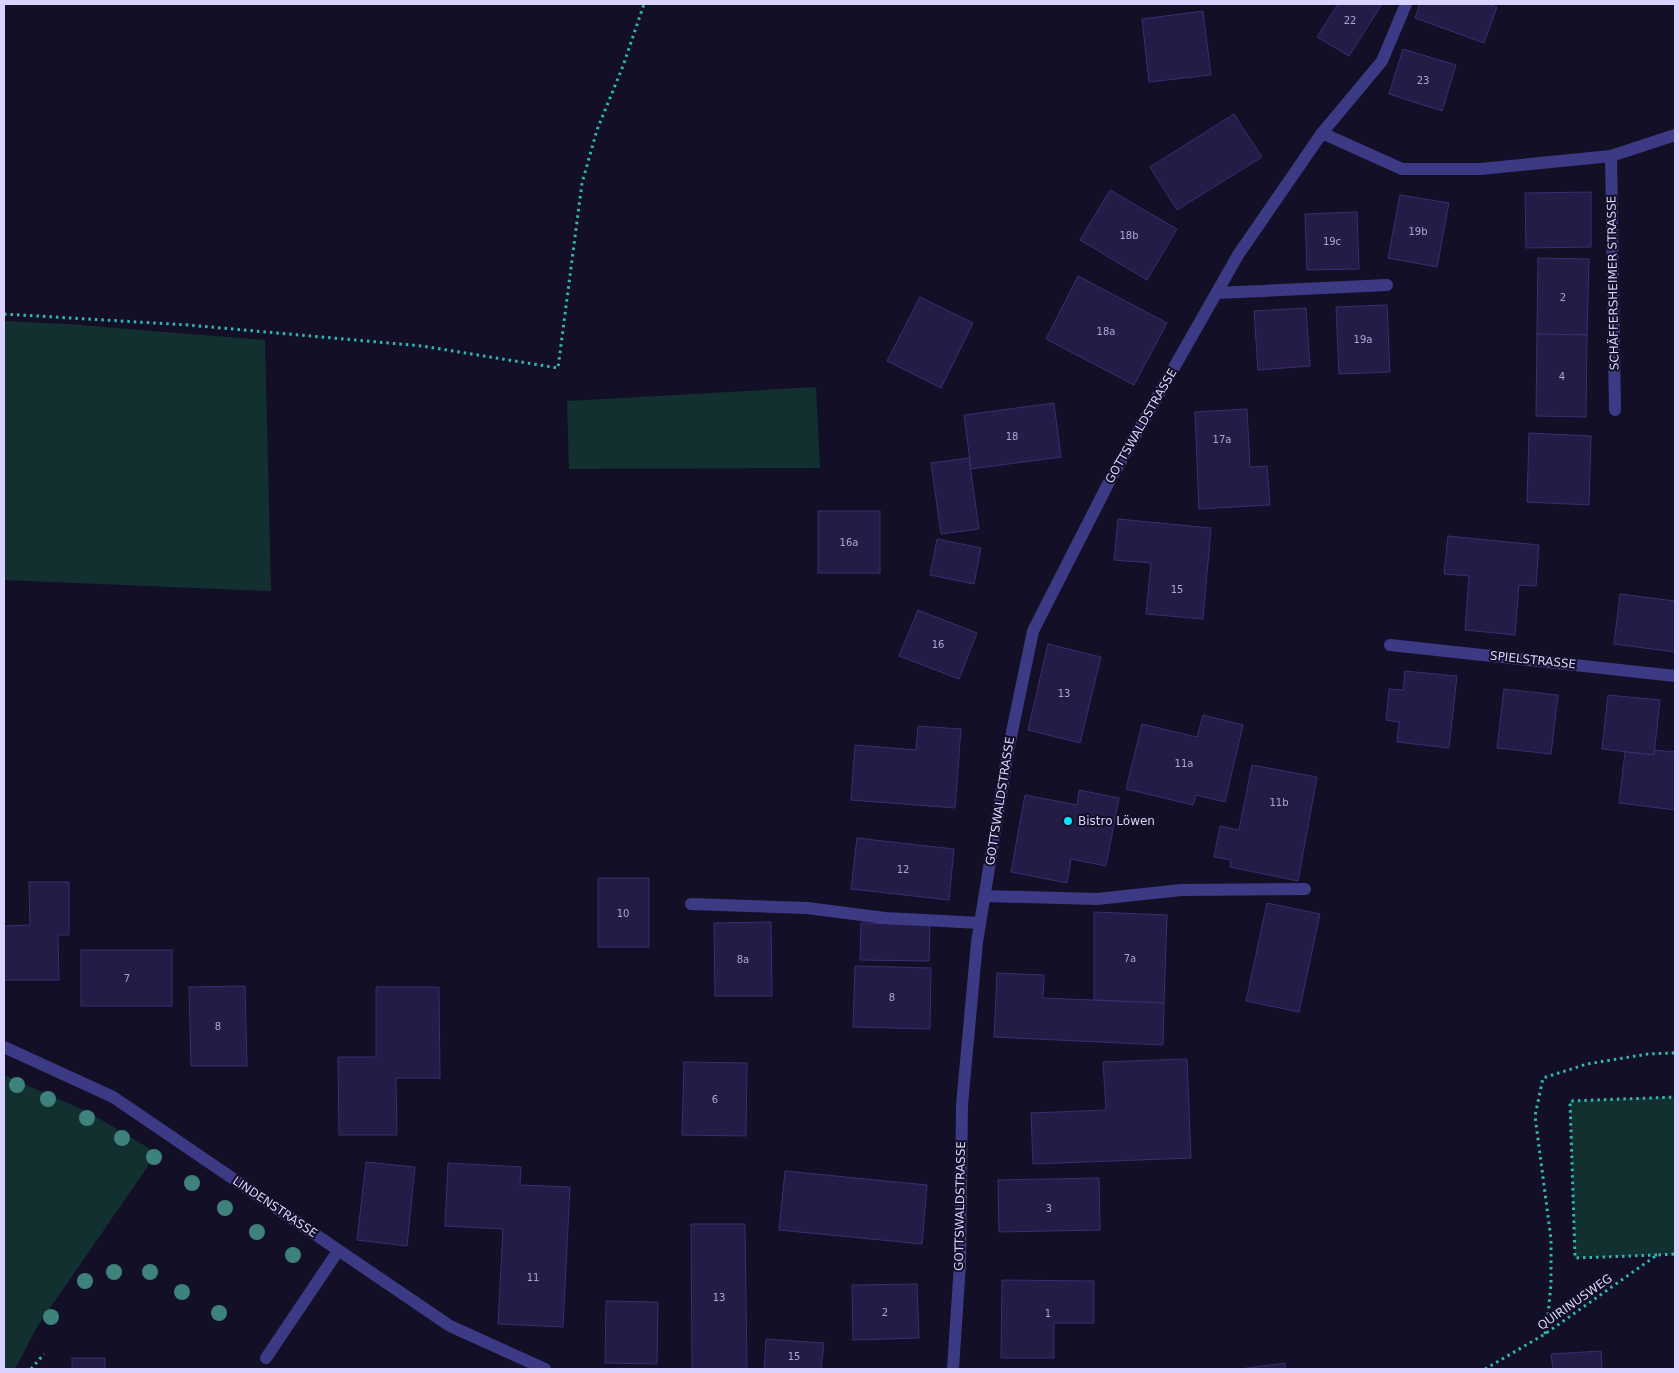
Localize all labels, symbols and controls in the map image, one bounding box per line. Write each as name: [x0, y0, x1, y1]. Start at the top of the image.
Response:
house number: 22: [1344, 15, 1356, 26]
house number: 23: [1417, 75, 1429, 86]
street label: SCHÄFFERSHEIMER STRASSE: [1603, 196, 1622, 370]
house number: 19b: [1408, 226, 1428, 237]
house number: 18b: [1119, 230, 1139, 241]
house number: 19c: [1323, 236, 1341, 247]
house number: 2: [1560, 292, 1566, 303]
house number: 18a: [1097, 326, 1115, 337]
house number: 19a: [1354, 334, 1372, 345]
street label: GOTTSWALDSTRASSE: [1102, 366, 1180, 486]
house number: 4: [1559, 371, 1565, 382]
house number: 18: [1006, 431, 1018, 442]
house number: 17a: [1213, 434, 1231, 445]
house number: 16a: [840, 537, 858, 548]
house number: 15: [1171, 584, 1183, 595]
house number: 16: [932, 639, 944, 650]
street label: SPIELSTRASSE: [1489, 649, 1577, 671]
house number: 13: [1058, 688, 1070, 699]
street label: GOTTSWALDSTRASSE: [983, 736, 1017, 866]
house number: 11a: [1175, 758, 1193, 769]
house number: 11b: [1269, 797, 1289, 808]
place label: Bistro Löwen: [1078, 814, 1155, 828]
marker: Bistro Löwen: [1062, 815, 1074, 827]
house number: 12: [897, 864, 909, 875]
house number: 10: [617, 908, 629, 919]
house number: 7a: [1124, 953, 1136, 964]
house number: 8a: [737, 954, 749, 965]
house number: 7: [124, 973, 130, 984]
house number: 8: [889, 992, 895, 1003]
house number: 8: [215, 1021, 221, 1032]
house number: 6: [712, 1094, 718, 1105]
street label: GOTTSWALDSTRASSE: [952, 1141, 968, 1271]
street label: LINDENSTRASSE: [230, 1174, 320, 1240]
house number: 3: [1046, 1203, 1052, 1214]
street label: QUIRINUSWEG: [1535, 1271, 1615, 1333]
house number: 11: [527, 1272, 539, 1283]
house number: 13: [713, 1292, 725, 1303]
house number: 2: [882, 1307, 888, 1318]
house number: 1: [1045, 1308, 1051, 1319]
house number: 15: [788, 1351, 800, 1362]

